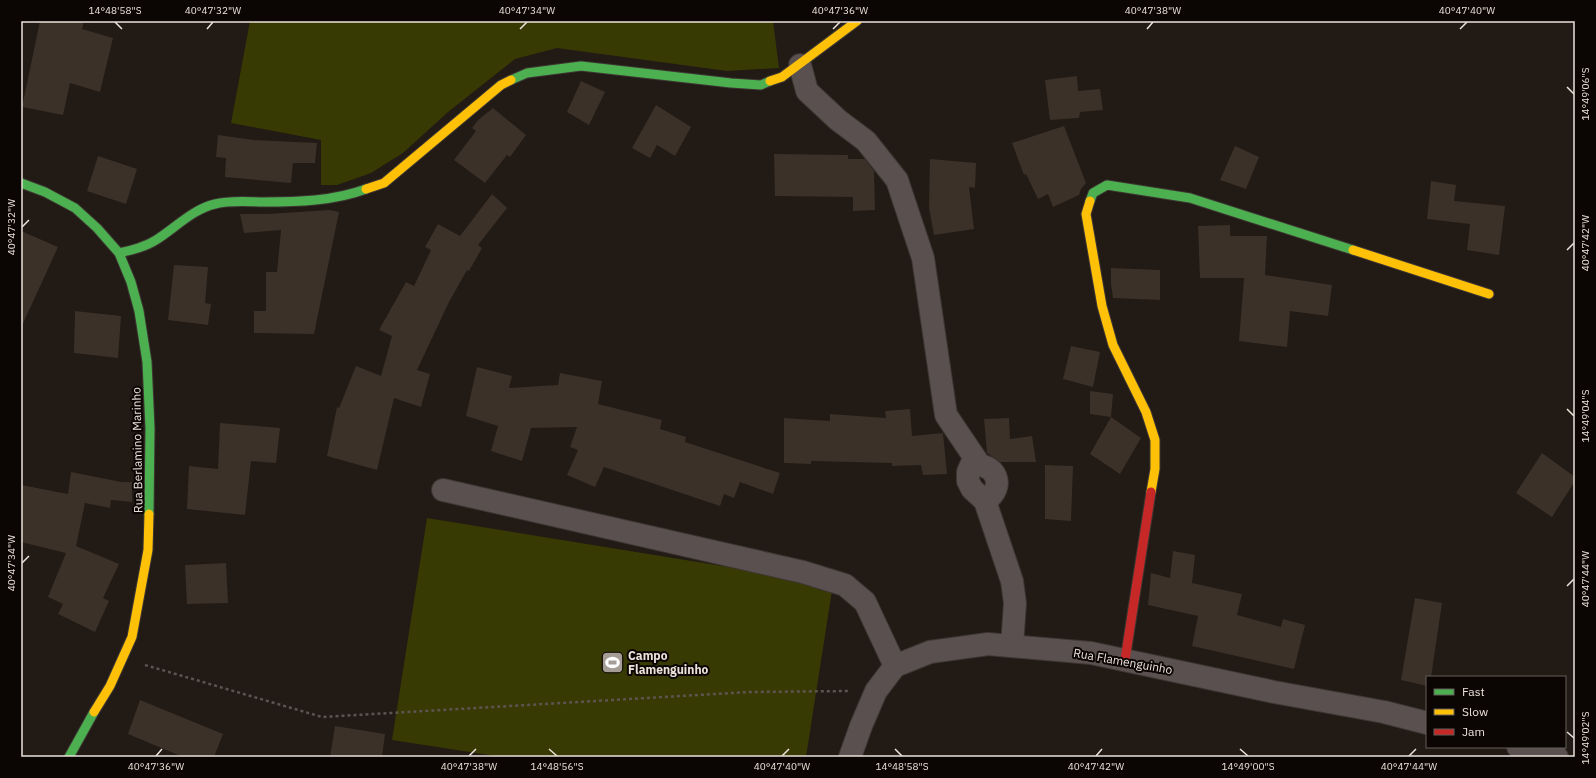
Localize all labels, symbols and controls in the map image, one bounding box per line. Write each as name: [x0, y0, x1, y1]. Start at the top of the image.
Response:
text: 14°48'58"S: [88, 4, 142, 17]
text: 40°47'32"W: [185, 4, 241, 17]
text: 40°47'34"W: [499, 4, 555, 17]
text: 40°47'36"W: [812, 4, 868, 17]
text: 40°47'38"W: [1125, 4, 1181, 17]
text: 40°47'40"W: [1439, 4, 1495, 17]
text: 14°49'06"S: [1579, 67, 1592, 121]
text: 40°47'32"W: [5, 199, 18, 255]
text: 40°47'42"W: [1579, 215, 1592, 271]
street label: Rua Berlamino Marinho: [128, 387, 146, 513]
text: 14°49'04"S: [1579, 389, 1592, 443]
text: 40°47'34"W: [5, 535, 18, 591]
text: 40°47'44"W: [1579, 551, 1592, 607]
street label: Rua Flamenguinho: [1072, 645, 1174, 677]
place label: Campo Flamenguinho: [628, 648, 709, 677]
sports icon: Campo Flamenguinho: [600, 649, 626, 675]
legend: [1426, 676, 1566, 748]
text: Fast: [1462, 684, 1485, 699]
text: Slow: [1462, 704, 1488, 719]
text: 14°49'02"S: [1579, 711, 1592, 765]
text: Jam: [1462, 724, 1485, 739]
text: 40°47'36"W: [128, 760, 184, 773]
text: 40°47'38"W: [441, 760, 497, 773]
text: 14°48'56"S: [530, 760, 584, 773]
text: 40°47'40"W: [754, 760, 810, 773]
text: 14°48'58"S: [875, 760, 929, 773]
text: 40°47'42"W: [1068, 760, 1124, 773]
text: 14°49'00"S: [1221, 760, 1275, 773]
text: 40°47'44"W: [1381, 760, 1437, 773]

